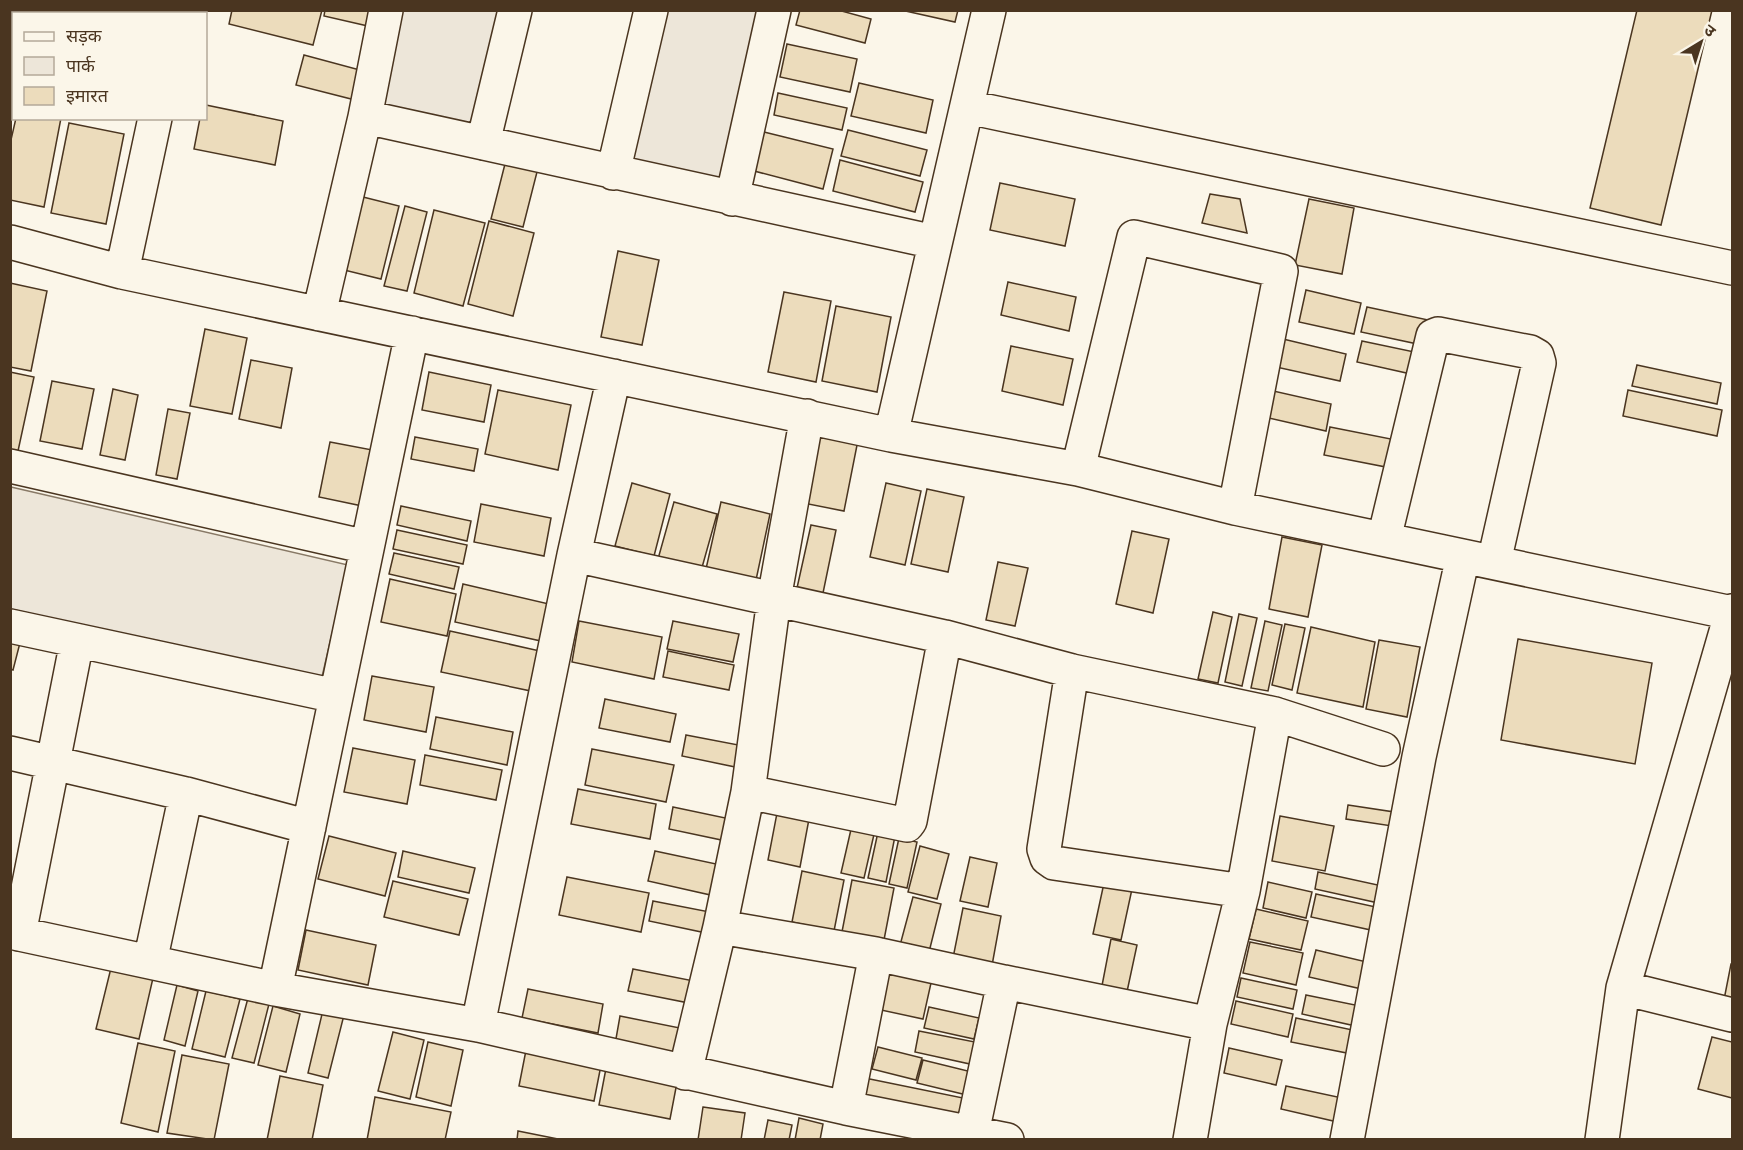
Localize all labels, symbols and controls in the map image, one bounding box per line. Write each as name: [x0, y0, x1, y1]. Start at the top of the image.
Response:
legend: [12, 12, 207, 120]
north arrow: [1671, 12, 1731, 72]
text: उ: [1699, 19, 1721, 43]
text: सड़क: [66, 24, 103, 49]
text: पार्क: [66, 54, 96, 79]
text: इमारत: [66, 84, 109, 109]

